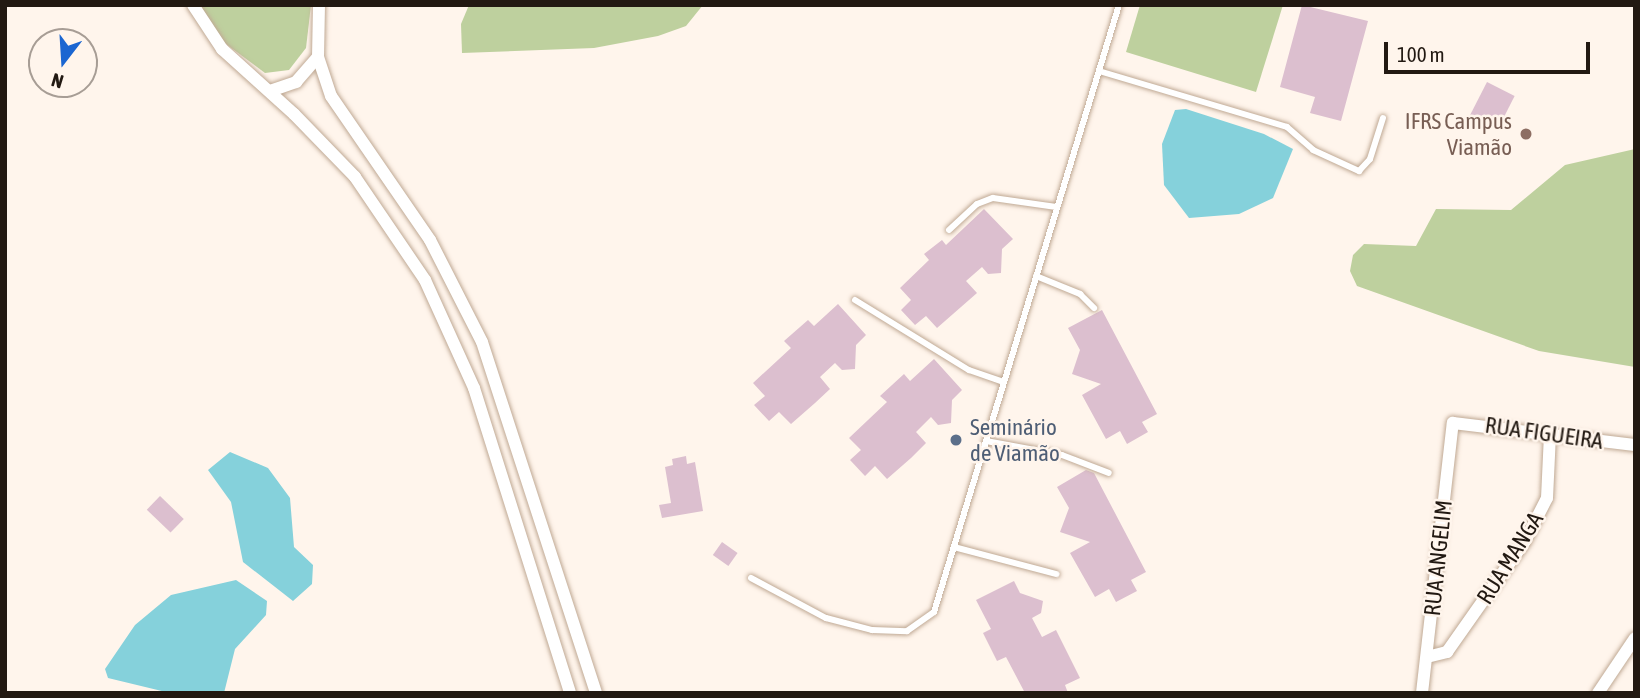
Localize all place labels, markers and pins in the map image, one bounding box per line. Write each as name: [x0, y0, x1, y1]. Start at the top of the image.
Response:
place label: IFRS Campus Viamão: [1405, 107, 1512, 161]
marker: IFRS Campus Viamão: [1518, 126, 1534, 142]
place label: Seminário de Viamão: [970, 413, 1060, 467]
marker: Seminário de Viamão: [948, 432, 964, 448]

